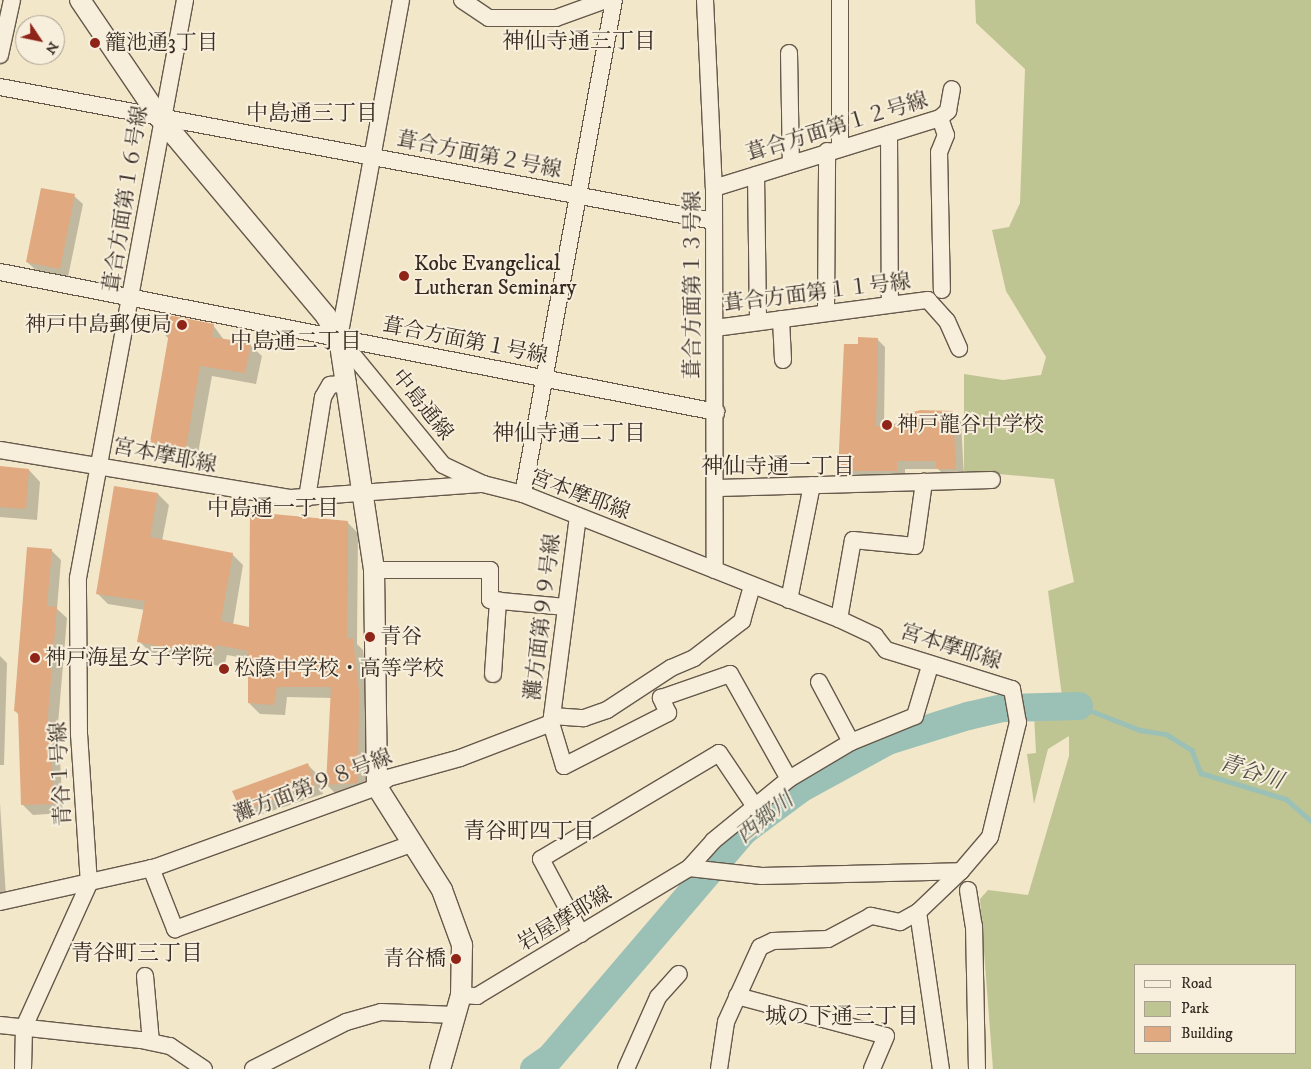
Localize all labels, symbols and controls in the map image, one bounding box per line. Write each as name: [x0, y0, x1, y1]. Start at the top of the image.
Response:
north arrow: [15, 15, 65, 65]
district label: 神仙寺通三丁目: [502, 29, 656, 55]
place label: 籠池通3丁目: [105, 30, 218, 56]
marker: 籠池通3丁目: [89, 37, 101, 49]
text: N: [41, 38, 62, 58]
street label: 葺合方面第１２号線: [743, 87, 931, 167]
district label: 中島通三丁目: [246, 101, 378, 127]
street label: 葺合方面第１６号線: [99, 104, 153, 294]
street label: 葺合方面第２号線: [394, 127, 564, 183]
street label: 葺合方面第１３号線: [680, 191, 706, 379]
place label: Kobe Evangelical Lutheran Seminary: [414, 251, 576, 301]
street label: 葺合方面第１１号線: [722, 269, 912, 317]
marker: Kobe Evangelical Lutheran Seminary: [398, 270, 410, 282]
place label: 神戸中島郵便局: [25, 312, 172, 338]
street label: 葺合方面第１号線: [380, 313, 550, 369]
marker: 神戸中島郵便局: [176, 319, 188, 331]
district label: 中島通二丁目: [230, 329, 362, 355]
street label: 中島通線: [386, 364, 458, 446]
place label: 神戸龍谷中学校: [897, 412, 1044, 438]
marker: 神戸龍谷中学校: [881, 419, 893, 431]
district label: 神仙寺通二丁目: [492, 421, 646, 447]
street label: 宮本摩耶線: [111, 434, 219, 478]
district label: 神仙寺通一丁目: [701, 454, 855, 480]
street label: 宮本摩耶線: [526, 464, 634, 526]
district label: 中島通一丁目: [207, 496, 339, 522]
street label: 灘方面第９９号線: [520, 532, 566, 702]
street label: 宮本摩耶線: [897, 619, 1005, 675]
place label: 青谷: [380, 624, 422, 650]
marker: 青谷: [364, 631, 376, 643]
place label: 神戸海星女子学院: [45, 645, 213, 671]
marker: 神戸海星女子学院: [29, 652, 41, 664]
place label: 松蔭中学校・高等学校: [234, 656, 444, 682]
marker: 松蔭中学校・高等学校: [218, 663, 230, 675]
street label: 青谷１号線: [46, 721, 76, 827]
street label: 灘方面第９８号線: [230, 744, 396, 828]
water label: 青谷川: [1216, 749, 1286, 795]
water label: 西郷川: [731, 787, 799, 849]
district label: 青谷町四丁目: [463, 819, 595, 845]
street label: 岩屋摩耶線: [514, 881, 616, 957]
district label: 青谷町三丁目: [71, 941, 203, 967]
place label: 青谷橋: [383, 946, 446, 972]
marker: 青谷橋: [450, 953, 462, 965]
legend: [1134, 964, 1296, 1054]
text: Road: [1181, 974, 1212, 993]
text: Park: [1181, 999, 1209, 1018]
district label: 城の下通三丁目: [765, 1004, 919, 1030]
text: Building: [1181, 1024, 1233, 1043]

